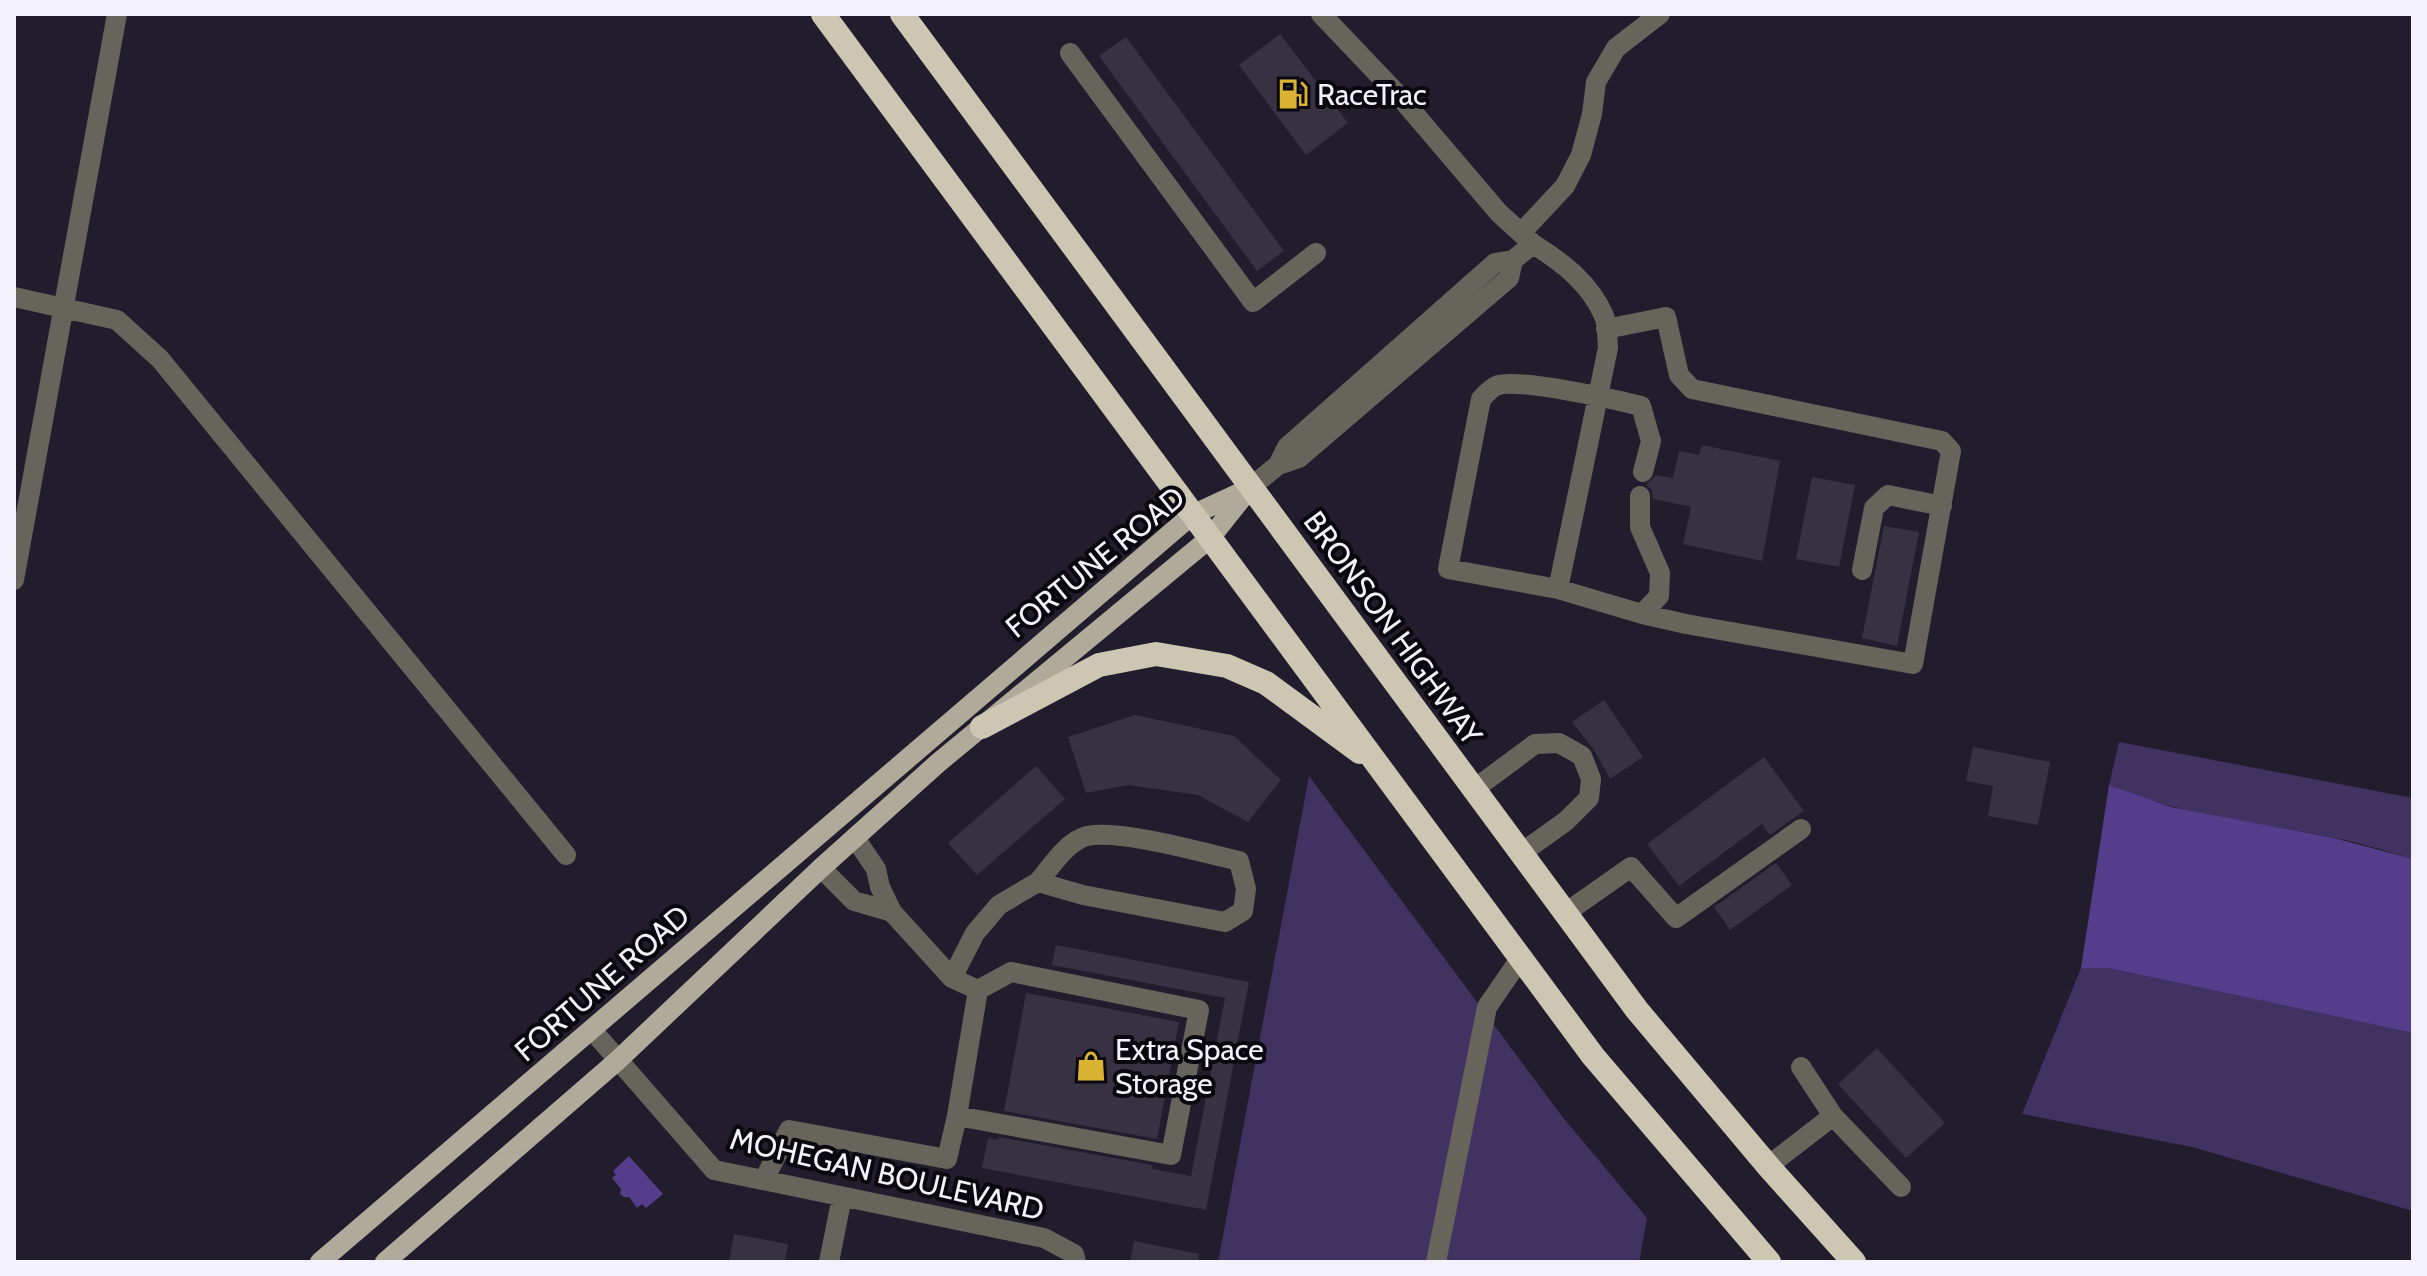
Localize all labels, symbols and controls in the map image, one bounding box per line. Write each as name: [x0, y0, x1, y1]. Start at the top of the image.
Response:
place label: RaceTrac: [1317, 76, 1427, 113]
fuel station icon: RaceTrac: [1276, 77, 1310, 111]
street label: FORTUNE ROAD: [998, 479, 1192, 645]
street label: BRONSON HIGHWAY: [1296, 504, 1491, 753]
street label: FORTUNE ROAD: [507, 897, 697, 1069]
place label: Extra Space Storage: [1115, 1031, 1264, 1102]
shop icon: Extra Space Storage: [1074, 1049, 1108, 1083]
street label: MOHEGAN BOULEVARD: [727, 1120, 1047, 1228]

